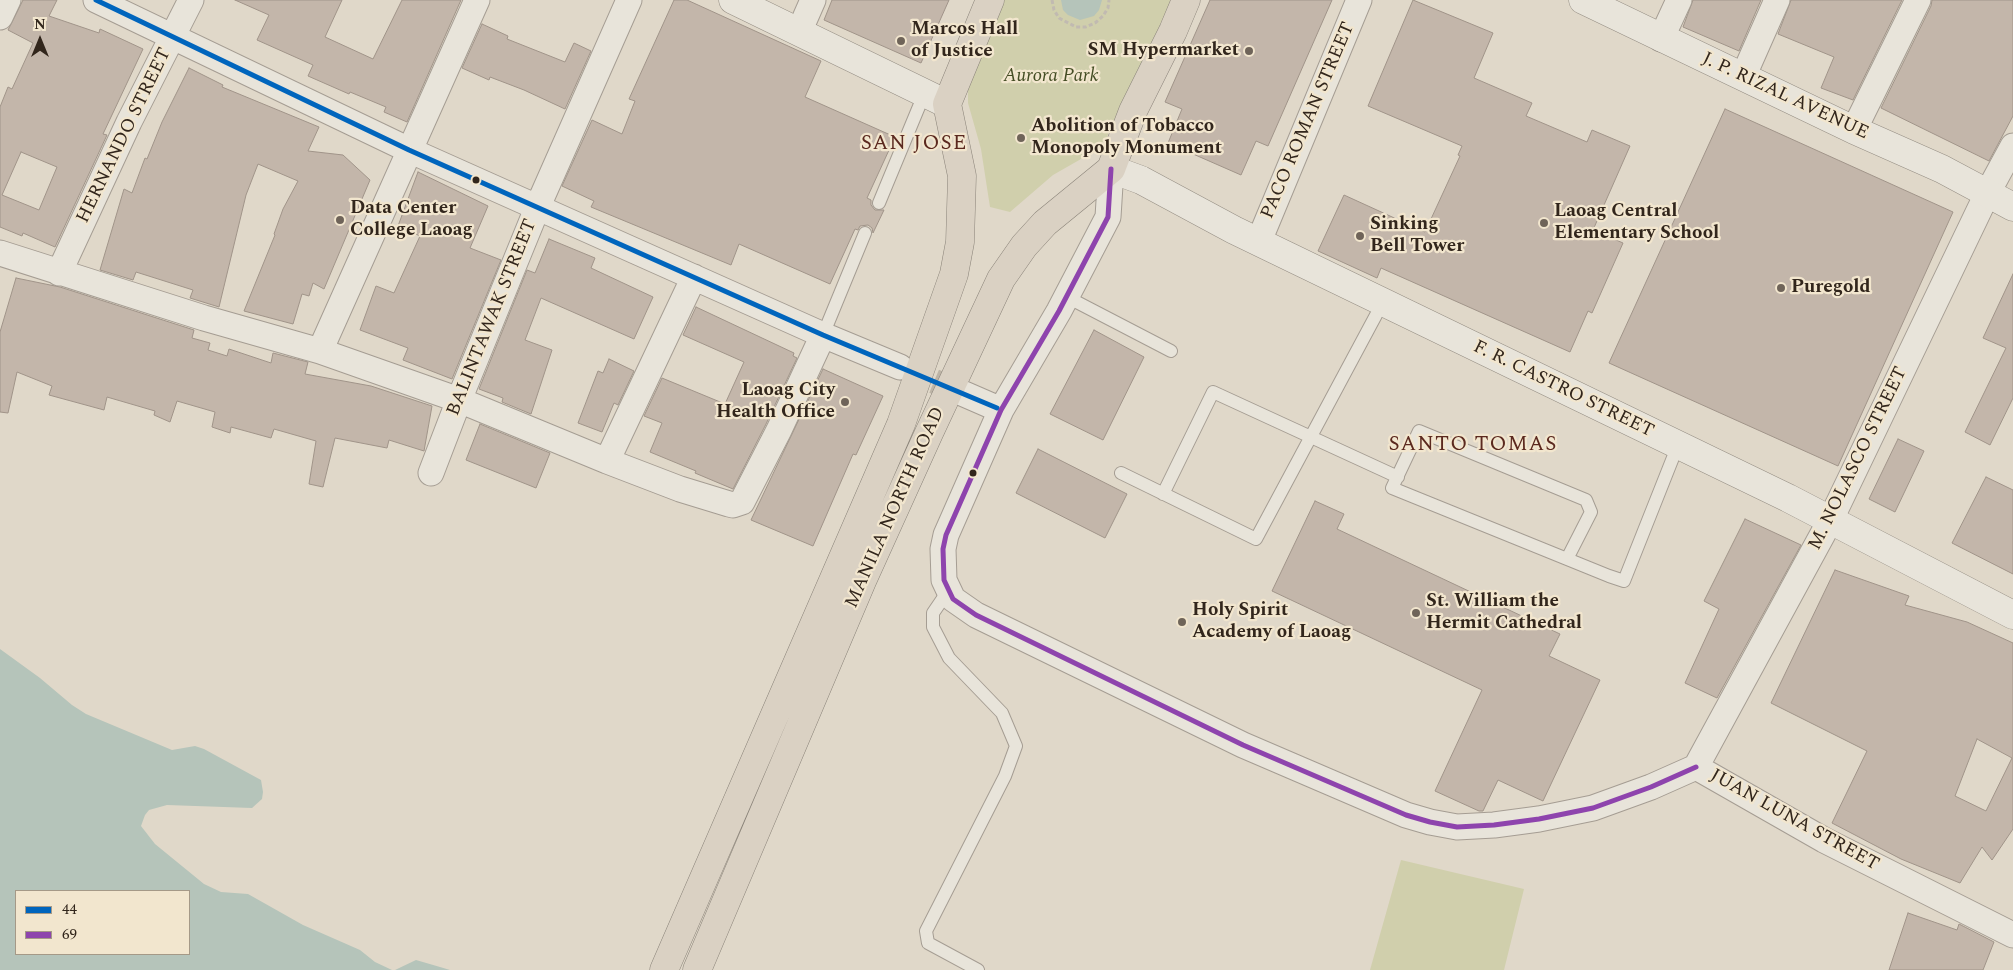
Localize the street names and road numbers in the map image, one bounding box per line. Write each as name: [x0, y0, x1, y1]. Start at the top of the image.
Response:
street label: PACO ROMAN STREET: [1257, 19, 1361, 223]
street label: HERNANDO STREET: [73, 45, 177, 227]
street label: J. P. RIZAL AVENUE: [1698, 48, 1872, 146]
street label: BALINTAWAK STREET: [443, 216, 543, 420]
street label: F. R. CASTRO STREET: [1469, 336, 1657, 444]
street label: M. NOLASCO STREET: [1805, 364, 1913, 554]
street label: MANILA NORTH ROAD: [841, 404, 951, 612]
street label: JUAN LUNA STREET: [1706, 765, 1882, 877]

